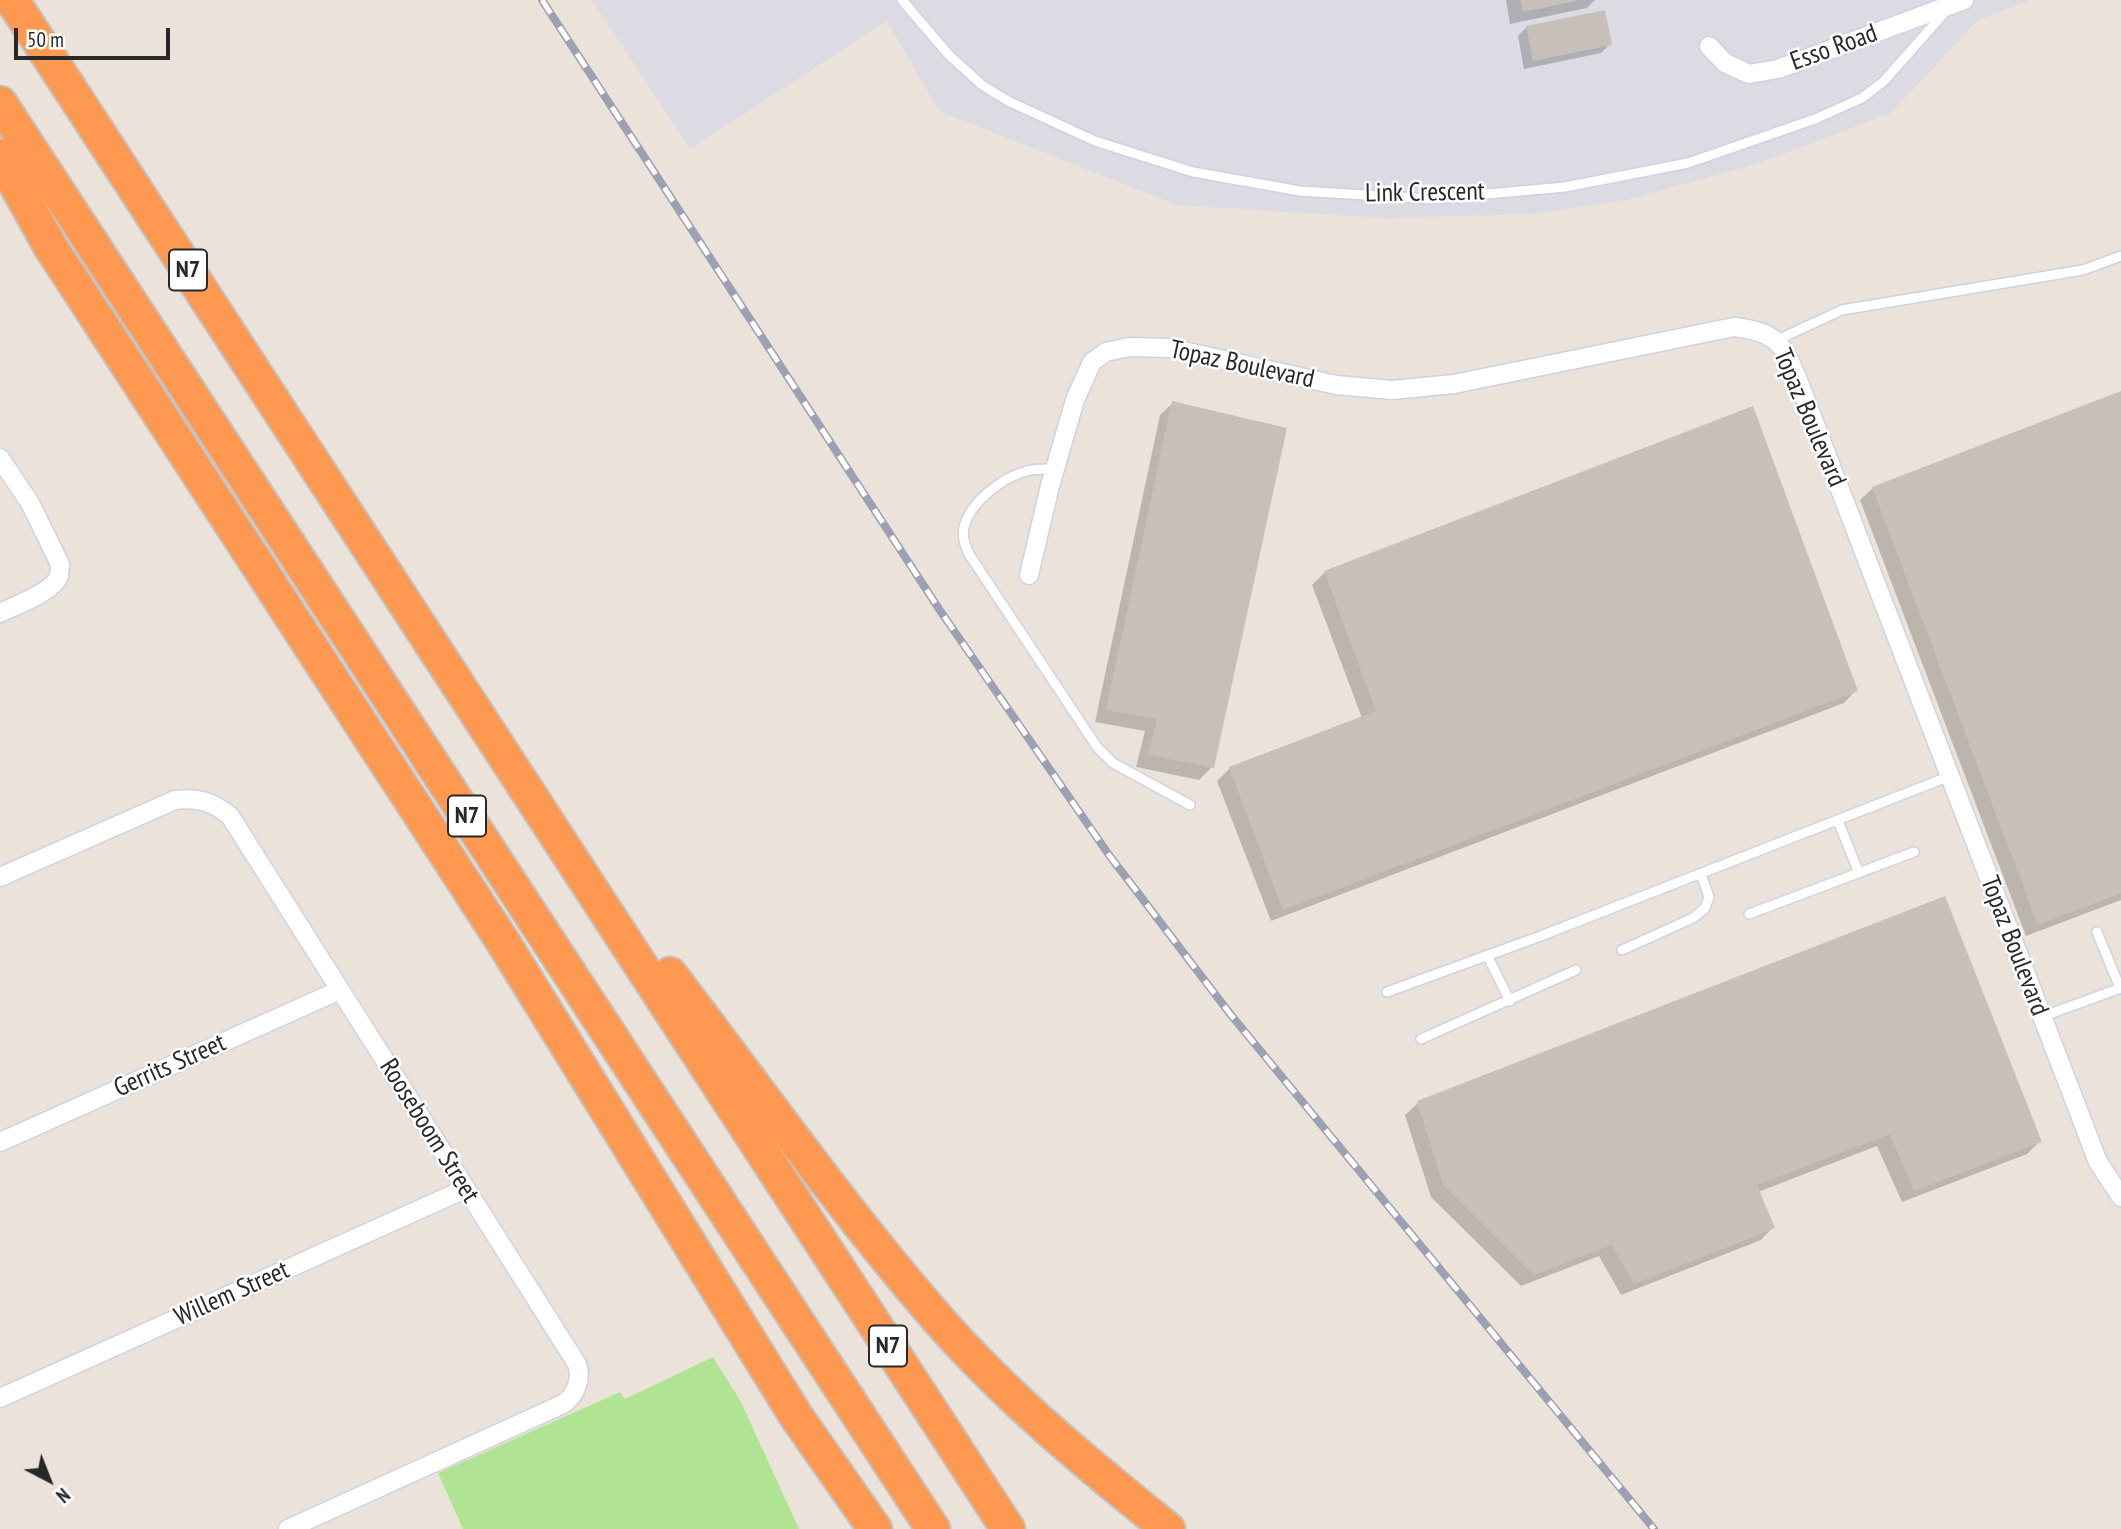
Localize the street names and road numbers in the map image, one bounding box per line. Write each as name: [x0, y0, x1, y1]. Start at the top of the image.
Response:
street label: Esso Road: [1786, 18, 1882, 78]
street label: Link Crescent: [1365, 176, 1485, 210]
road number: N7: [169, 249, 207, 290]
street label: Topaz Boulevard: [1167, 334, 1317, 396]
street label: Topaz Boulevard: [1766, 344, 1852, 492]
road number: N7: [448, 796, 486, 836]
street label: Topaz Boulevard: [1973, 872, 2055, 1020]
street label: Gerrits Street: [109, 1028, 231, 1104]
street label: Rooseboom Street: [372, 1053, 486, 1209]
street label: Willem Street: [170, 1255, 294, 1333]
road number: N7: [869, 1326, 907, 1366]

